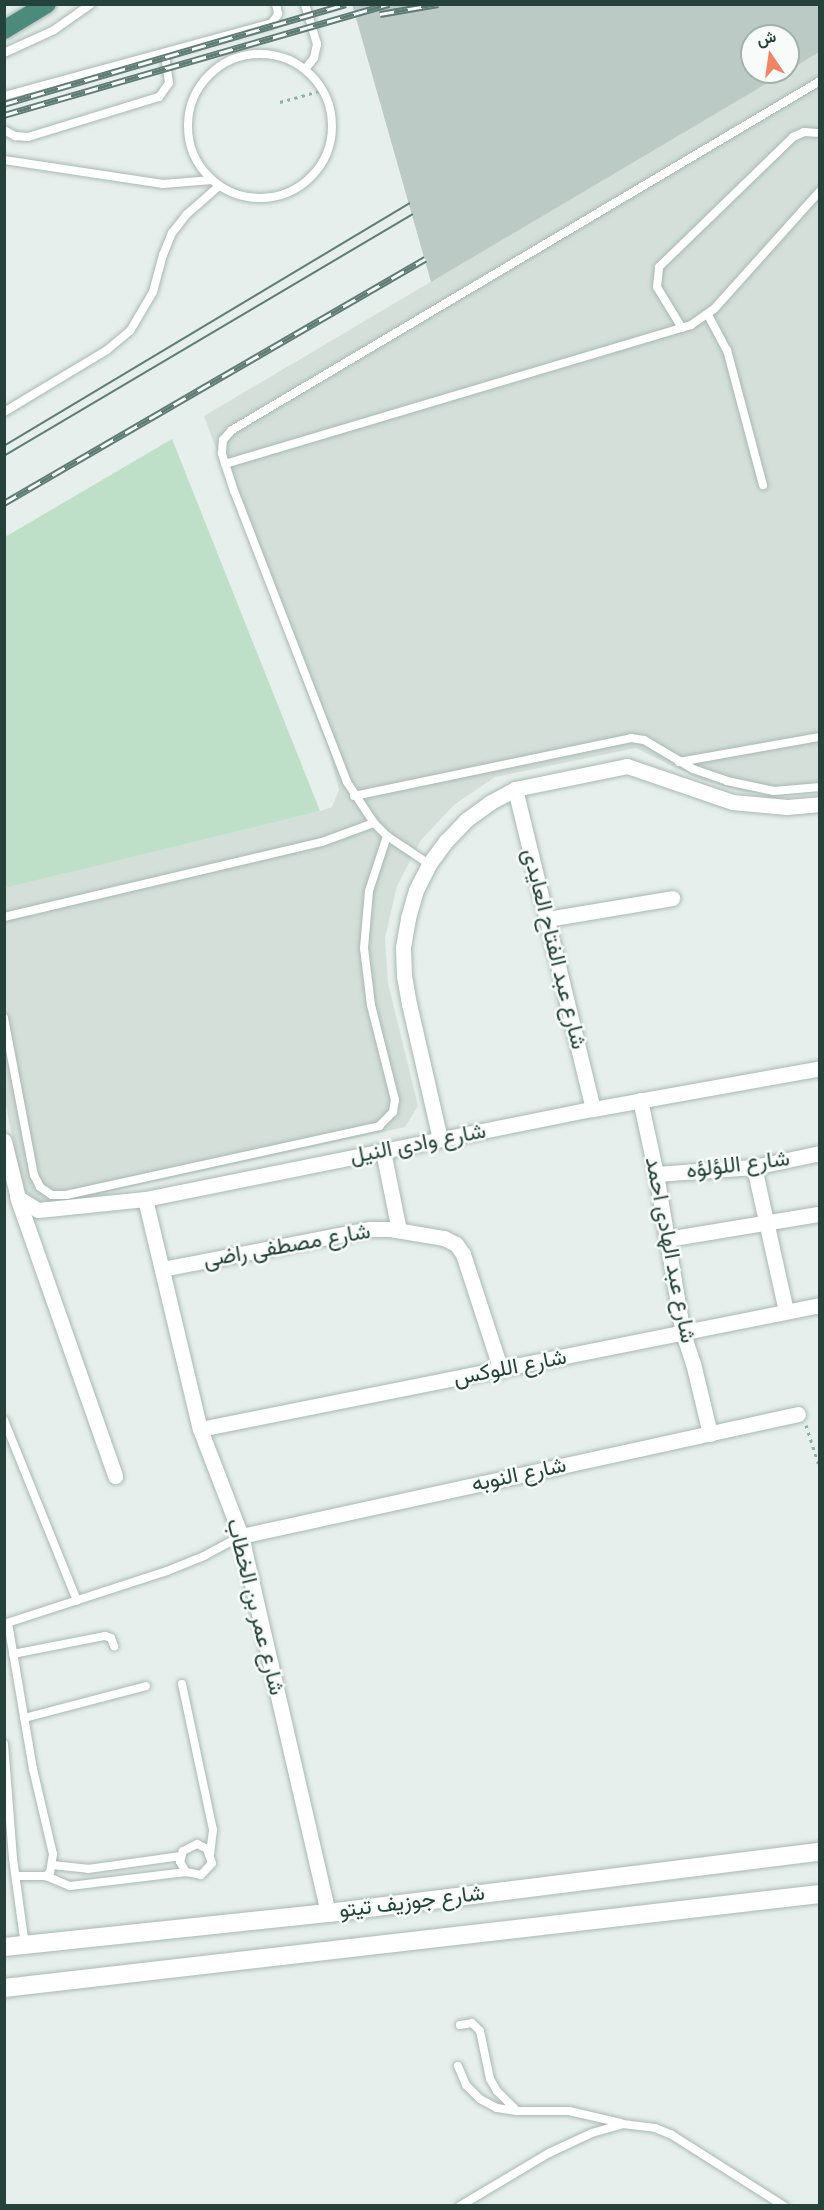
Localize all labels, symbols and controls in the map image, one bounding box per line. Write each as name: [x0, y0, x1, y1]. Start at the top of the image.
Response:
north arrow: [740, 24, 800, 84]
text: ش: [755, 27, 778, 49]
street label: شارع عبد الفتاح العايدى: [516, 846, 592, 1052]
street label: شارع وادى النيل: [348, 1118, 488, 1170]
street label: شارع اللؤلؤه: [685, 1146, 791, 1184]
street label: شارع عبد الهادى احمد: [639, 1155, 701, 1345]
street label: شارع مصطفى راضى: [201, 1218, 373, 1274]
street label: شارع اللوكس: [451, 1344, 569, 1392]
street label: شارع النوبه: [469, 1452, 569, 1498]
street label: شارع عمر بن الخطاب: [220, 1516, 290, 1698]
street label: شارع جوزيف تيتو: [338, 1880, 486, 1924]

